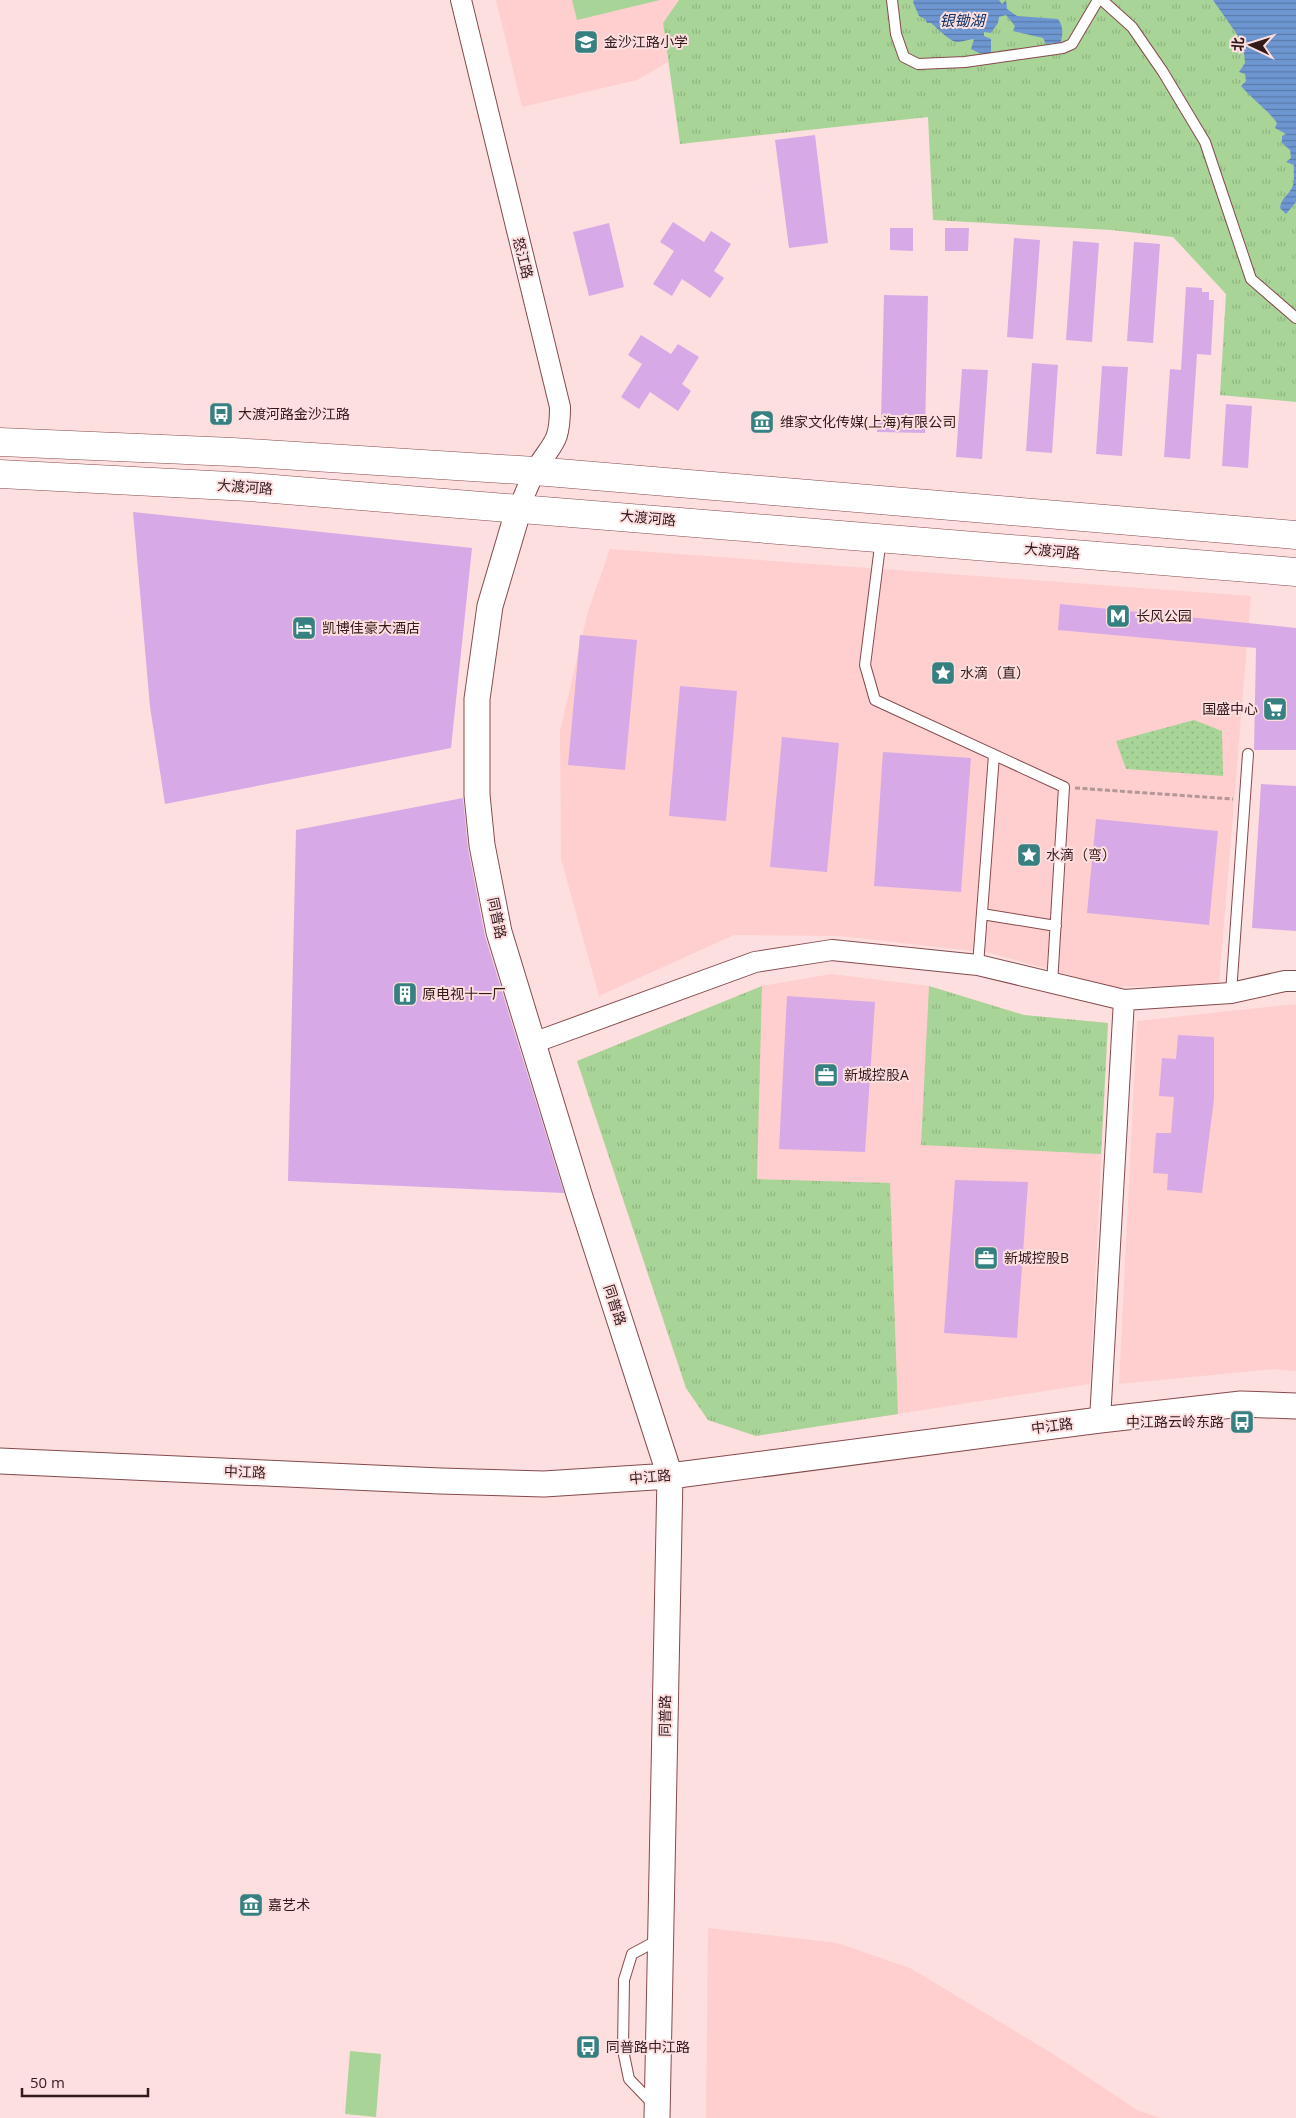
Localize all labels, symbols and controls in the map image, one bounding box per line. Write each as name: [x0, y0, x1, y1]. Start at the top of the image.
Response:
water label: 银锄湖: [939, 10, 986, 30]
north arrow: [1226, 20, 1276, 70]
school or university icon: 金沙江路小学: [573, 29, 599, 55]
place label: 金沙江路小学: [604, 32, 688, 51]
text: 北: [1228, 36, 1247, 52]
street label: 怒江路: [509, 235, 538, 281]
bus stop icon: 大渡河路金沙江路: [208, 401, 234, 427]
place label: 大渡河路金沙江路: [238, 404, 350, 423]
museum icon: 维家文化传媒(上海)有限公司: [749, 409, 775, 435]
place label: 维家文化传媒(上海)有限公司: [780, 412, 956, 431]
street label: 大渡河路: [216, 475, 274, 498]
street label: 大渡河路: [619, 506, 677, 529]
street label: 大渡河路: [1023, 539, 1081, 562]
metro station icon: 长风公园: [1105, 603, 1131, 629]
place label: 长风公园: [1136, 606, 1192, 625]
hotel icon: 凯博佳豪大酒店: [291, 615, 317, 641]
place label: 凯博佳豪大酒店: [322, 618, 420, 637]
place icon: 水滴（直）: [930, 660, 956, 686]
place label: 水滴（直）: [960, 663, 1030, 682]
supermarket icon: 国盛中心: [1262, 696, 1288, 722]
place label: 国盛中心: [1202, 699, 1258, 718]
place icon: 水滴（弯）: [1016, 842, 1042, 868]
place label: 水滴（弯）: [1046, 845, 1116, 864]
street label: 同普路: [484, 895, 511, 940]
building icon: 原电视十一厂: [392, 981, 418, 1007]
place label: 原电视十一厂: [422, 984, 506, 1003]
office icon: 新城控股A: [813, 1062, 839, 1088]
place label: 新城控股A: [844, 1065, 909, 1084]
office icon: 新城控股B: [973, 1245, 999, 1271]
place label: 新城控股B: [1004, 1248, 1069, 1267]
street label: 同普路: [600, 1282, 631, 1328]
bus stop icon: 中江路云岭东路: [1229, 1409, 1255, 1435]
place label: 中江路云岭东路: [1126, 1412, 1224, 1431]
street label: 中江路: [1030, 1414, 1074, 1437]
street label: 中江路: [224, 1461, 266, 1482]
street label: 中江路: [628, 1465, 672, 1488]
street label: 同普路: [655, 1695, 674, 1737]
museum icon: 嘉艺术: [238, 1892, 264, 1918]
place label: 嘉艺术: [268, 1895, 310, 1914]
bus stop icon: 同普路中江路: [575, 2034, 601, 2060]
place label: 同普路中江路: [606, 2037, 690, 2056]
scale bar: [22, 2066, 149, 2098]
text: 50 m: [30, 2072, 65, 2092]

